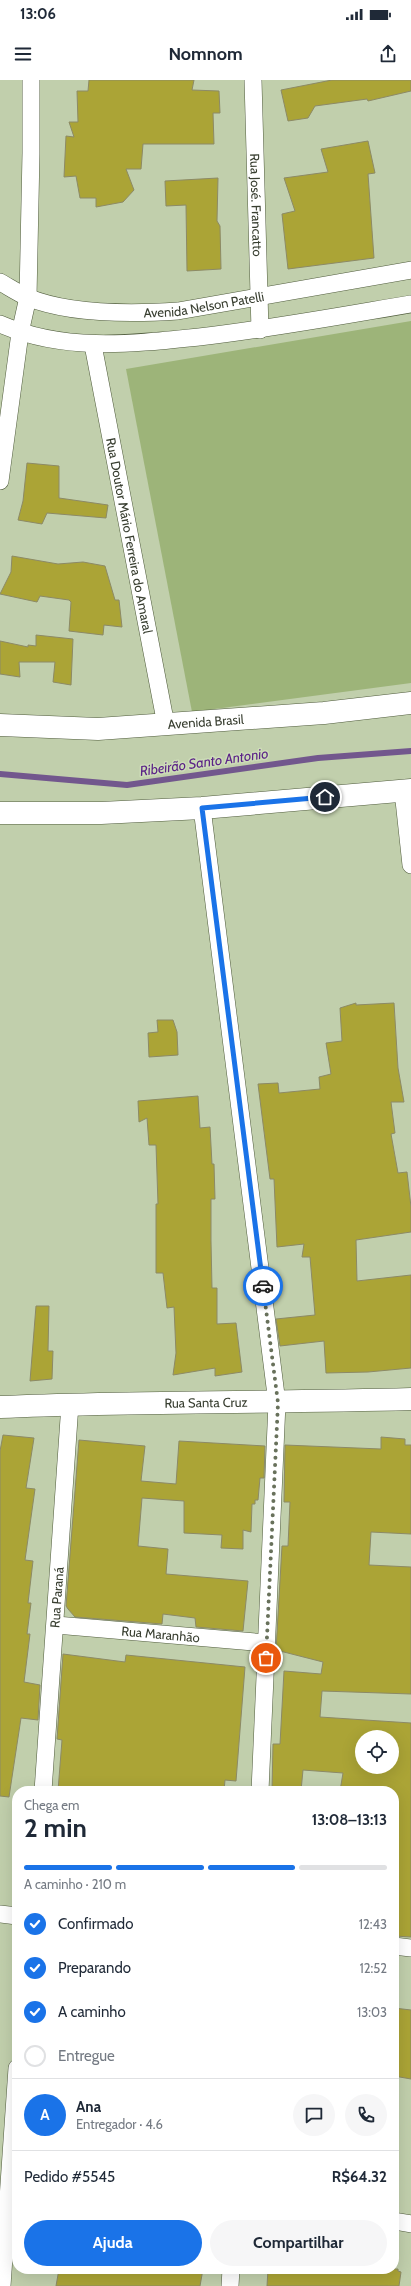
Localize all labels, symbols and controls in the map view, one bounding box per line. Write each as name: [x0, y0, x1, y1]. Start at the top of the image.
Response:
text: 13:06: [20, 5, 56, 23]
icon: menu: [12, 43, 34, 65]
text: Nomnom: [168, 43, 243, 65]
icon: share: [377, 43, 399, 65]
street label: Rua José. Francatto: [247, 153, 266, 257]
street label: Avenida Nelson Patelli: [143, 288, 265, 321]
street label: Rua Doutor Mário Ferreira do Amaral: [103, 436, 156, 635]
street label: Avenida Brasil: [167, 711, 244, 732]
water label: Ribeirão Santo Antonio: [139, 744, 269, 780]
pin: [308, 780, 342, 814]
icon: home: [314, 786, 336, 808]
courier: [243, 1266, 283, 1306]
icon: car: [252, 1275, 274, 1297]
street label: Rua Santa Cruz: [164, 1394, 248, 1411]
street label: Rua Paraná: [46, 1566, 67, 1628]
street label: Rua Maranhão: [121, 1623, 200, 1645]
pin: [249, 1641, 283, 1675]
icon: bag: [255, 1647, 277, 1669]
map controls: [355, 1730, 399, 1774]
button: locate: [355, 1730, 399, 1774]
text: Chega em: [24, 1797, 79, 1813]
text: 13:08–13:13: [312, 1811, 387, 1829]
text: 2 min: [24, 1812, 87, 1844]
text: A caminho · 210 m: [24, 1876, 126, 1892]
icon: check: [24, 1913, 46, 1935]
text: Confirmado: [58, 1915, 133, 1933]
text: 12:43: [359, 1916, 387, 1932]
icon: check: [24, 1957, 46, 1979]
text: Preparando: [58, 1959, 131, 1977]
text: 12:52: [359, 1960, 387, 1976]
icon: check: [24, 2001, 46, 2023]
text: A caminho: [58, 2003, 126, 2021]
text: 13:03: [357, 2004, 387, 2020]
text: Entregue: [58, 2047, 115, 2065]
button: chat: [293, 2094, 335, 2136]
button: phone: [345, 2094, 387, 2136]
text: Ana: [76, 2098, 101, 2116]
text: A: [40, 2106, 50, 2124]
text: Entregador · 4.6: [76, 2116, 163, 2132]
text: Pedido #5545: [24, 2168, 115, 2186]
text: R$64.32: [332, 2168, 387, 2186]
button: Ajuda: [24, 2220, 202, 2266]
button: Compartilhar: [210, 2220, 387, 2266]

